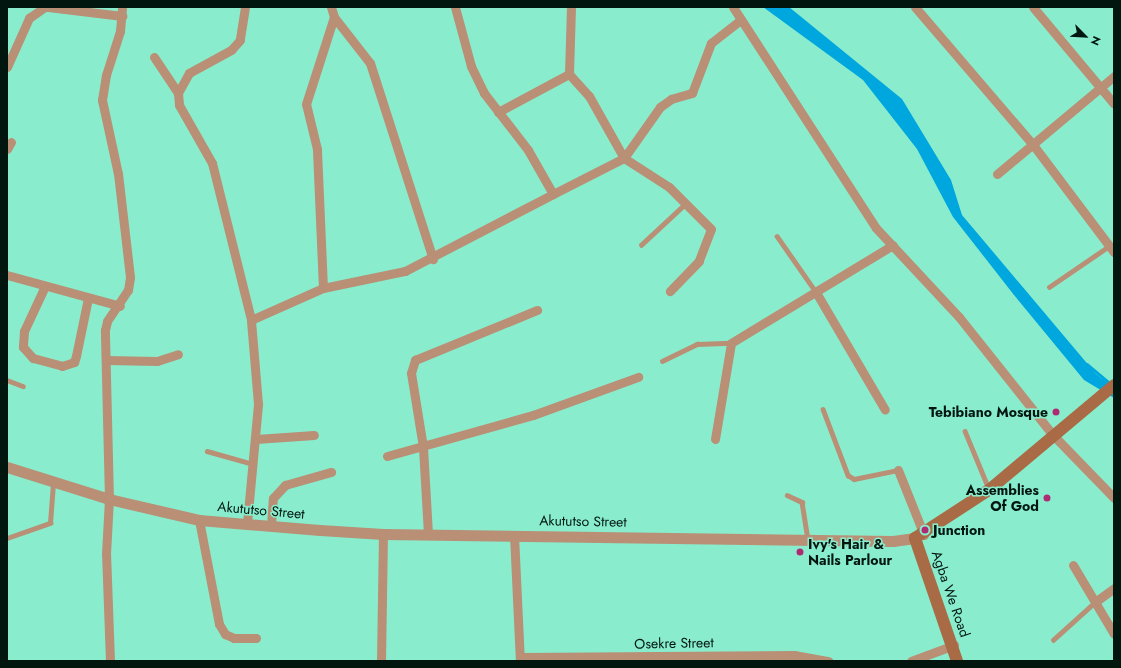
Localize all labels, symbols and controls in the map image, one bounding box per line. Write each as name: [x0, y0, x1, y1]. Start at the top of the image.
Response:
north arrow: [1065, 16, 1105, 56]
text: N: [1087, 34, 1105, 48]
place label: Tebibiano Mosque: [929, 404, 1048, 420]
marker: Tebibiano Mosque: [1051, 407, 1061, 417]
place label: Assemblies Of God: [966, 482, 1039, 514]
marker: Assemblies Of God: [1042, 493, 1052, 503]
street label: Akututso Street: [217, 498, 305, 522]
street label: Akututso Street: [539, 512, 627, 530]
place label: Junction: [933, 522, 985, 538]
marker: Junction: [920, 525, 930, 535]
place label: Ivy's Hair & Nails Parlour: [808, 536, 892, 568]
marker: Ivy's Hair & Nails Parlour: [795, 547, 805, 557]
street label: Agba We Road: [928, 548, 974, 640]
street label: Osekre Street: [634, 634, 714, 652]

